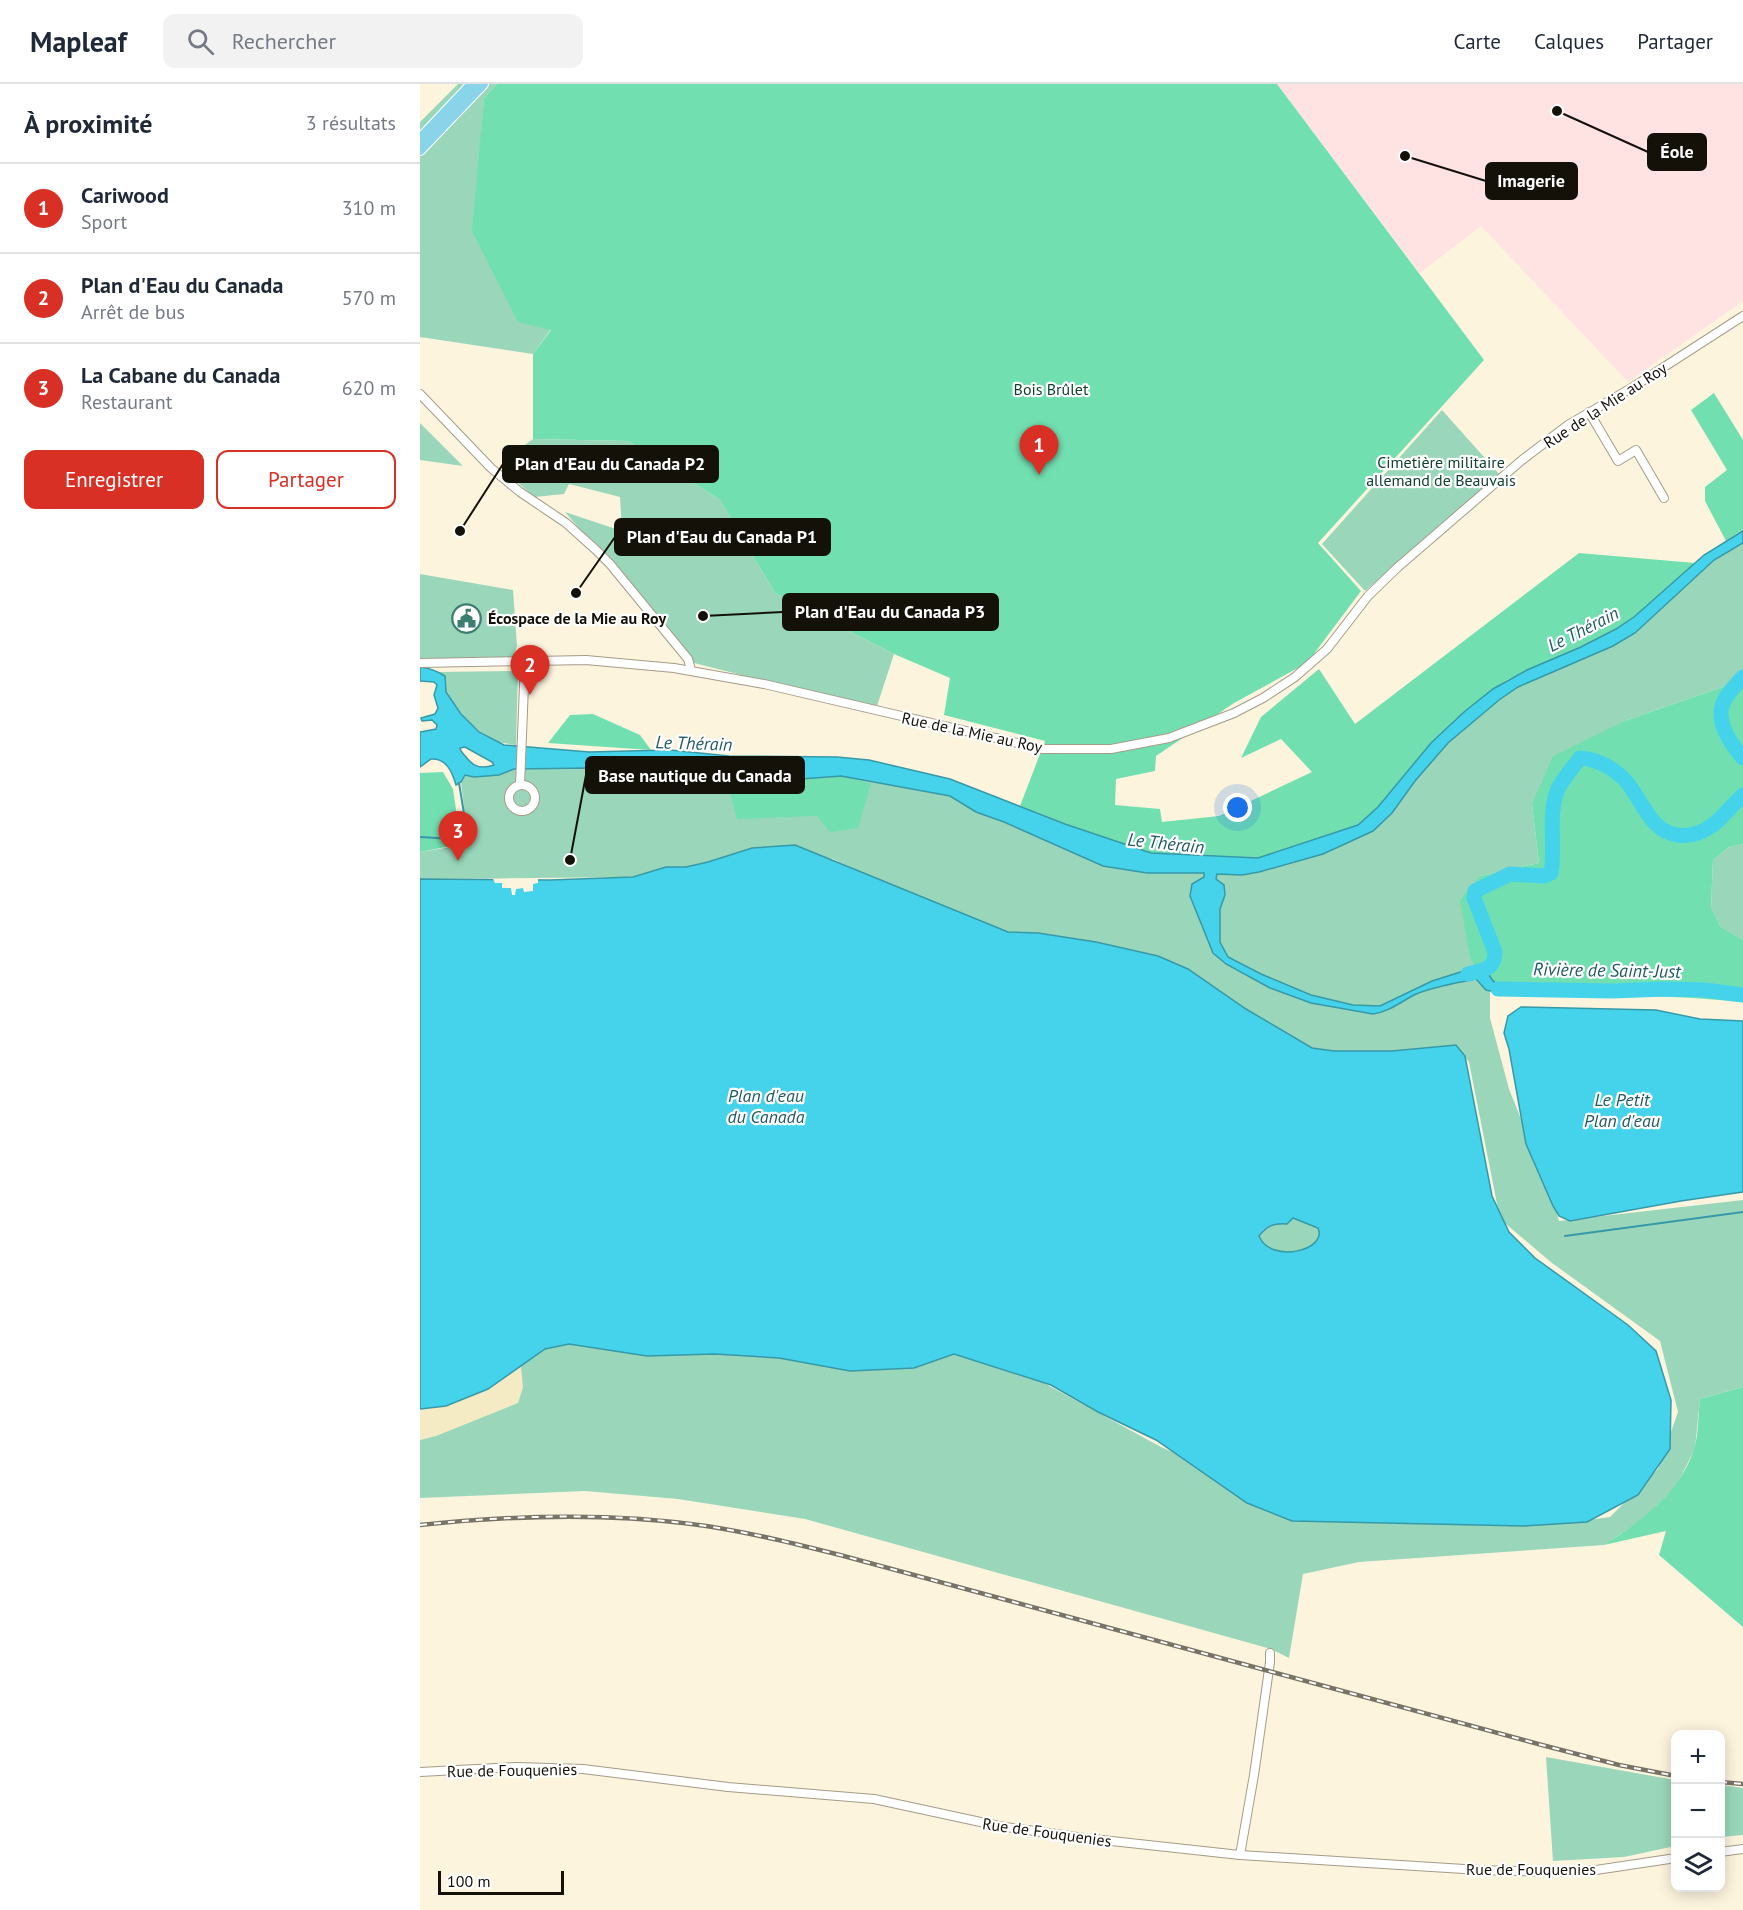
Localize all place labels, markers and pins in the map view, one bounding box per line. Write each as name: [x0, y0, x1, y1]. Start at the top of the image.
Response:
callout: Éole: [1648, 134, 1706, 170]
callout: Imagerie: [1486, 163, 1577, 199]
pin: 1: [1020, 426, 1058, 475]
callout: Plan d'Eau du Canada P2: [503, 446, 718, 482]
callout: Plan d'Eau du Canada P1: [615, 519, 830, 555]
callout: Plan d'Eau du Canada P3: [783, 594, 998, 630]
public building icon: Écospace de la Mie au Roy: [451, 602, 483, 634]
place label: Écospace de la Mie au Roy: [488, 608, 666, 628]
pin: 2: [510, 646, 550, 695]
callout: Base nautique du Canada: [586, 757, 804, 793]
pin: 3: [438, 812, 477, 861]

